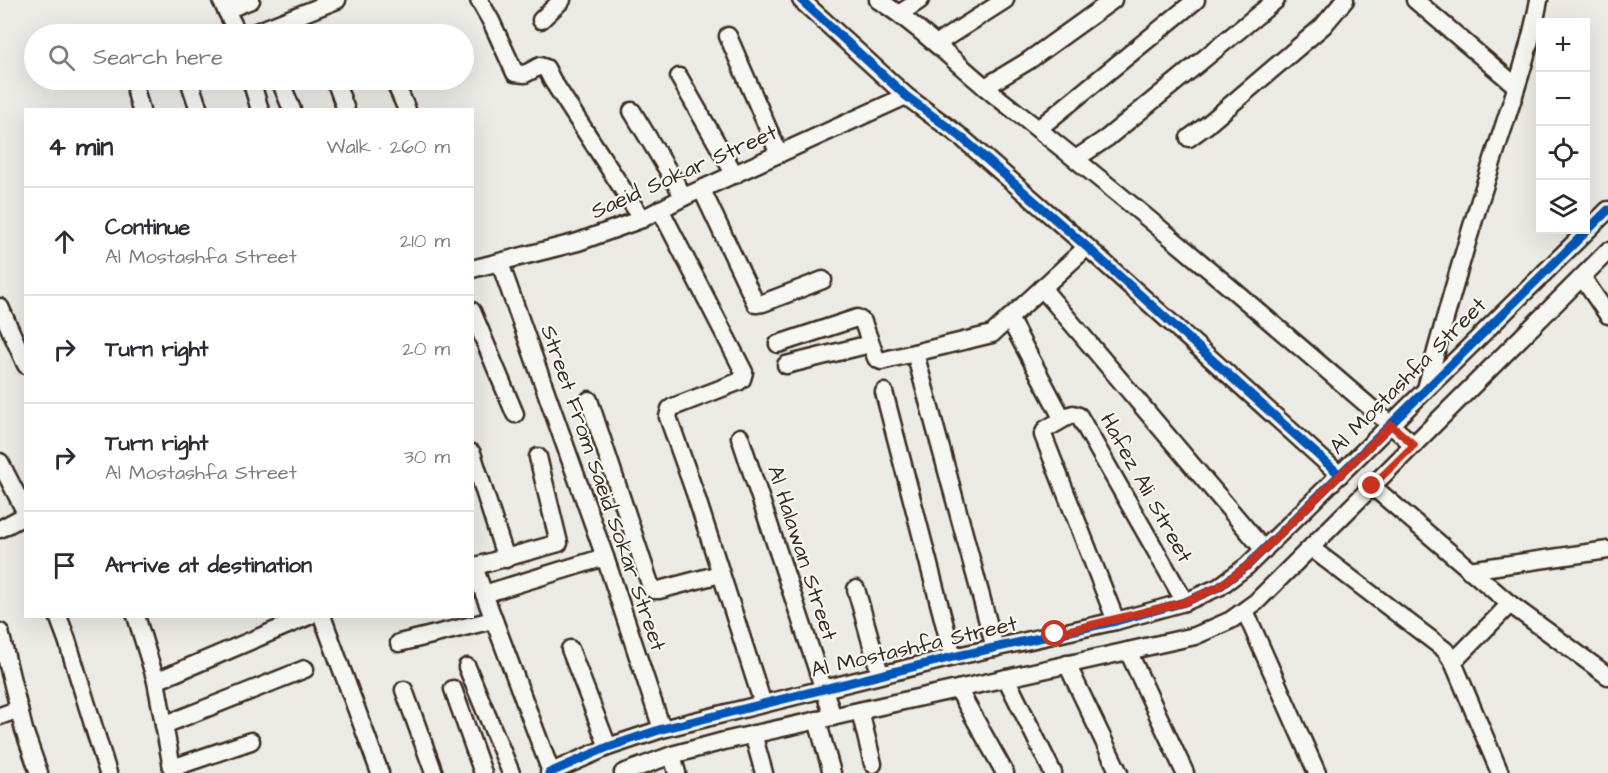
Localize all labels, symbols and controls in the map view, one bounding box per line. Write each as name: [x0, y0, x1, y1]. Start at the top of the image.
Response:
map controls: [1536, 18, 1590, 234]
button: +: [1536, 18, 1590, 72]
search box: [24, 24, 474, 90]
icon: search: [45, 41, 78, 74]
text: Search here: [93, 42, 223, 73]
button: −: [1536, 72, 1590, 126]
street label: Saeid Sokar Street: [586, 117, 782, 227]
button: locate: [1536, 126, 1590, 180]
text: 4 min: [48, 129, 113, 165]
text: Walk · 260 m: [327, 133, 450, 161]
button: layers: [1536, 180, 1590, 234]
text: Continue: [105, 212, 190, 243]
icon: ahead: [48, 225, 81, 258]
text: 210 m: [400, 227, 450, 255]
text: Al Mostashfa Street: [105, 243, 297, 271]
street label: Al Mostashfa Street: [1322, 290, 1494, 462]
street label: Street From Saeid Sokar Street: [533, 321, 674, 655]
icon: right: [48, 333, 81, 366]
text: Turn right: [105, 334, 208, 365]
text: 20 m: [402, 335, 450, 363]
street label: Hafez Ali Street: [1092, 408, 1200, 569]
text: Turn right: [105, 428, 208, 459]
icon: right: [48, 441, 81, 474]
text: 30 m: [404, 443, 450, 471]
text: Al Mostashfa Street: [105, 459, 297, 487]
street label: Al Halawan Street: [759, 462, 845, 645]
route end: [1358, 472, 1384, 498]
icon: arrive: [48, 549, 81, 582]
text: Arrive at destination: [105, 550, 312, 581]
street label: Al Mostashfa Street: [808, 608, 1020, 686]
route start: [1041, 620, 1067, 646]

